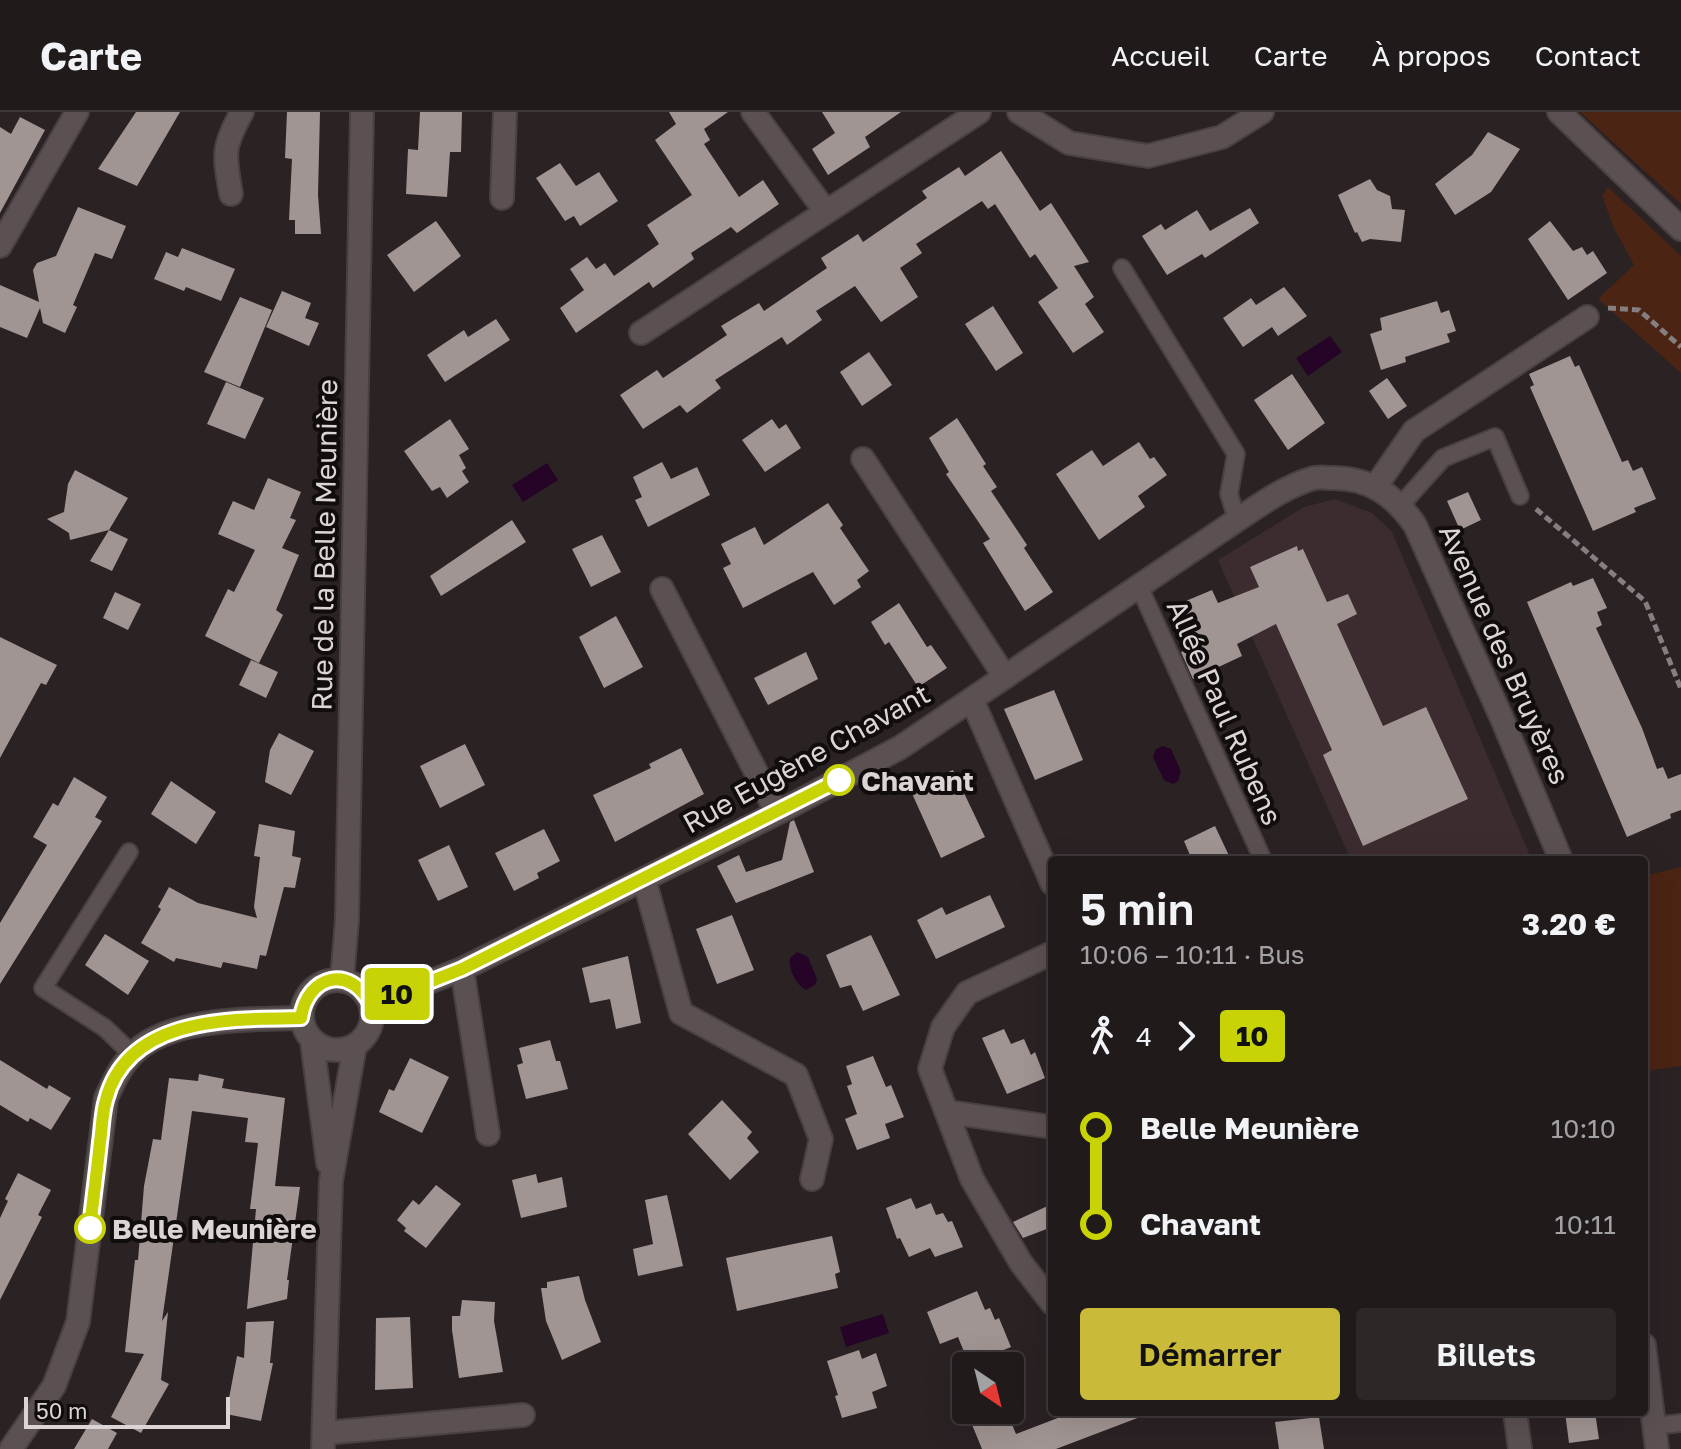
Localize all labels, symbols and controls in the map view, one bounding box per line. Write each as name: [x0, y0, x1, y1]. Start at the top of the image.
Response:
text: Carte: [40, 33, 142, 78]
text: Accueil: [1111, 39, 1210, 72]
text: Carte: [1254, 39, 1327, 72]
text: À propos: [1371, 39, 1491, 72]
text: Contact: [1535, 39, 1641, 72]
street label: Rue de la Belle Meunière: [305, 379, 343, 711]
street label: Avenue des Bruyères: [1433, 519, 1577, 789]
street label: Allée Paul Rubens: [1160, 594, 1290, 830]
street label: Rue Eugène Chavant: [677, 676, 935, 840]
place label: Chavant: [861, 763, 974, 797]
marker: Chavant: [824, 765, 854, 795]
text: 5 min: [1080, 882, 1194, 935]
text: 3.20 €: [1522, 906, 1616, 942]
text: 10:06 – 10:11 · Bus: [1080, 939, 1305, 970]
line badge: 10: [361, 968, 433, 1020]
text: 10: [381, 977, 413, 1010]
icon: walk: [1080, 1014, 1124, 1058]
icon: forward: [1164, 1014, 1208, 1058]
text: 10: [1236, 1019, 1269, 1052]
text: 4: [1136, 1021, 1152, 1052]
text: Belle Meunière: [1140, 1110, 1359, 1146]
text: 10:10: [1551, 1113, 1616, 1144]
text: Chavant: [1140, 1206, 1261, 1242]
text: 10:11: [1554, 1209, 1616, 1240]
place label: Belle Meunière: [112, 1212, 317, 1245]
marker: Belle Meunière: [75, 1213, 105, 1243]
button: Démarrer: [1080, 1308, 1340, 1400]
button: Billets: [1356, 1308, 1616, 1400]
north arrow: [952, 1352, 1024, 1424]
map controls: [952, 1352, 1024, 1424]
scale bar: [24, 1393, 230, 1429]
text: 50 m: [36, 1397, 87, 1424]

